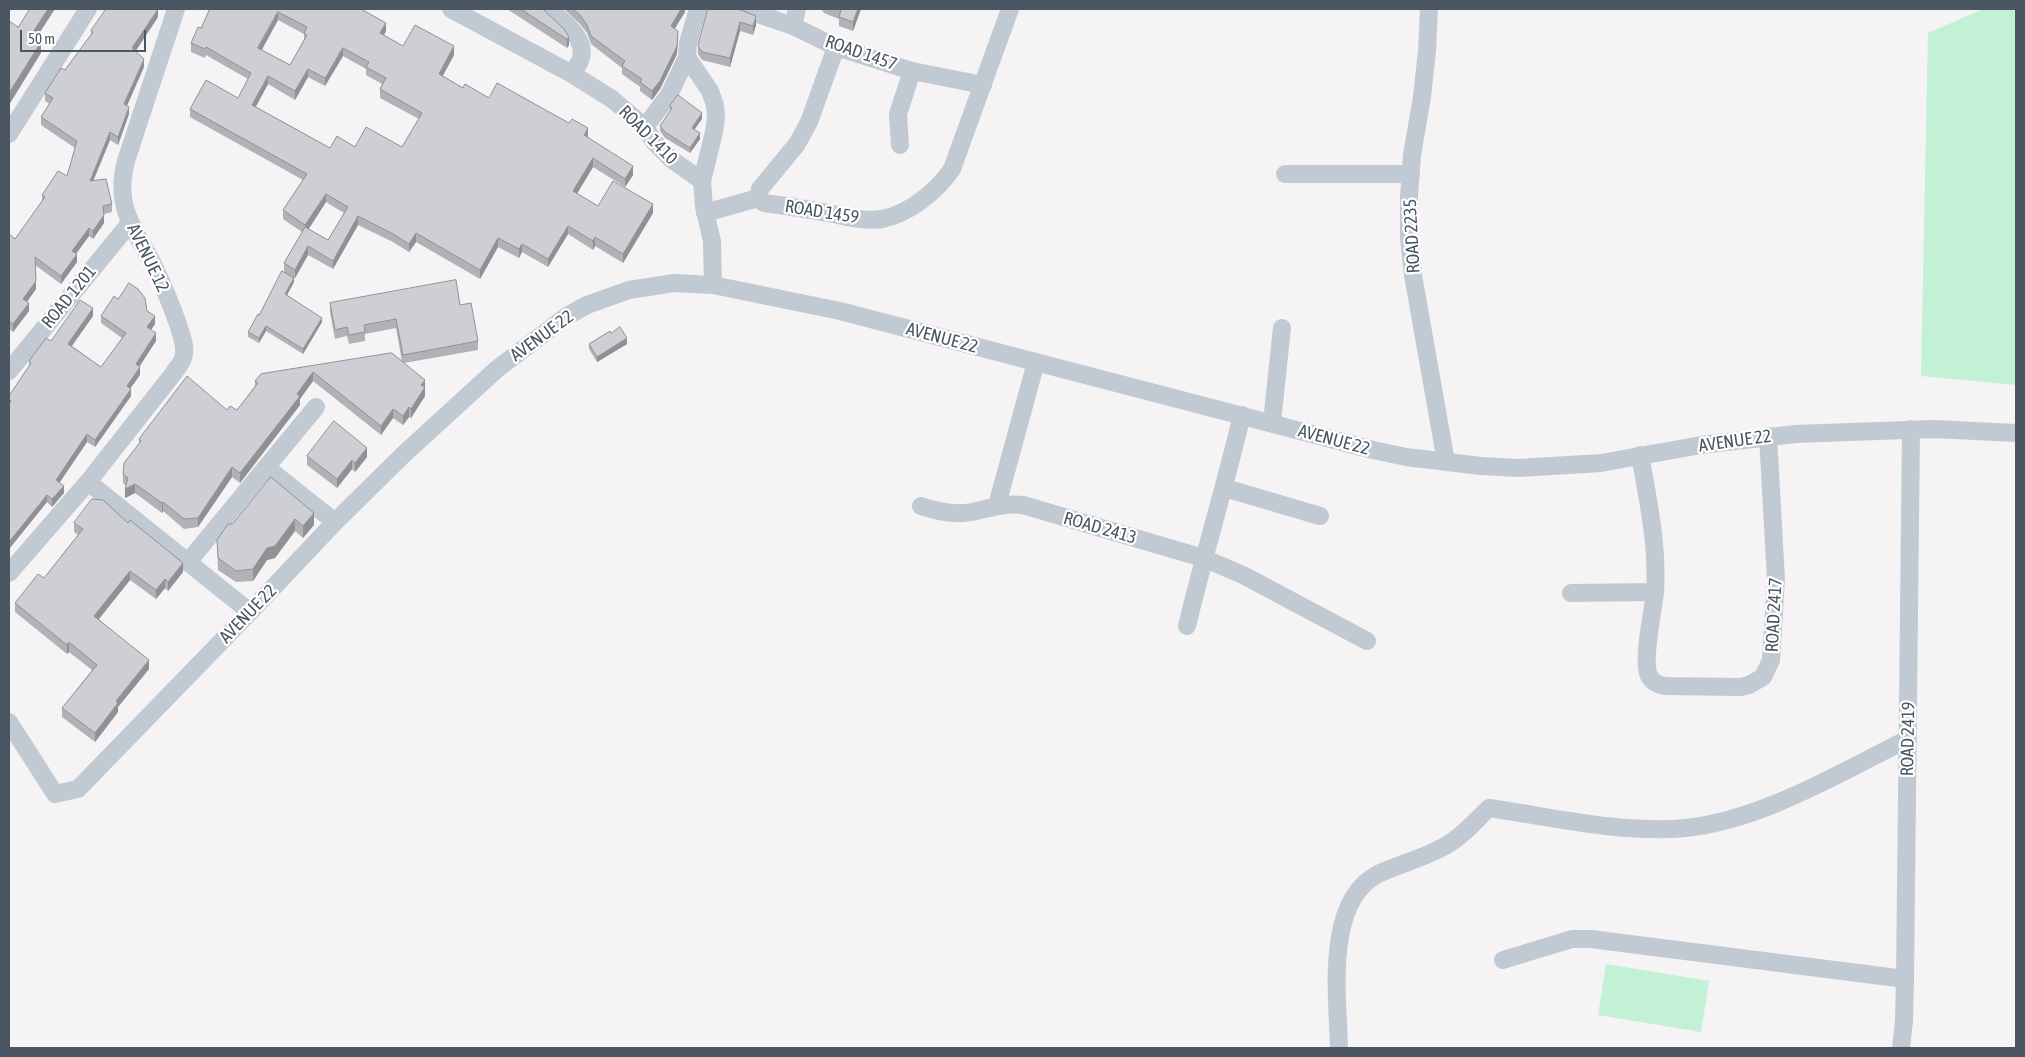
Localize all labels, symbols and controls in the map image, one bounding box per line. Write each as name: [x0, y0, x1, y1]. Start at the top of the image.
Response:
scale bar: [22, 20, 149, 52]
text: 50 m: [28, 30, 55, 47]
street label: ROAD 1457: [822, 31, 900, 75]
street label: ROAD 1410: [614, 101, 682, 169]
street label: ROAD 1459: [784, 196, 860, 228]
street label: ROAD 2235: [1399, 198, 1425, 274]
street label: AVENUE 12: [122, 220, 174, 296]
street label: ROAD 1201: [37, 261, 101, 333]
street label: AVENUE 22: [506, 306, 578, 366]
street label: AVENUE 22: [904, 318, 980, 358]
street label: AVENUE 22: [1296, 420, 1372, 460]
street label: AVENUE 22: [1697, 425, 1773, 457]
street label: ROAD 2413: [1061, 507, 1139, 549]
street label: ROAD 2417: [1761, 577, 1787, 653]
street label: AVENUE 22: [215, 580, 281, 648]
street label: ROAD 2419: [1897, 702, 1919, 776]

